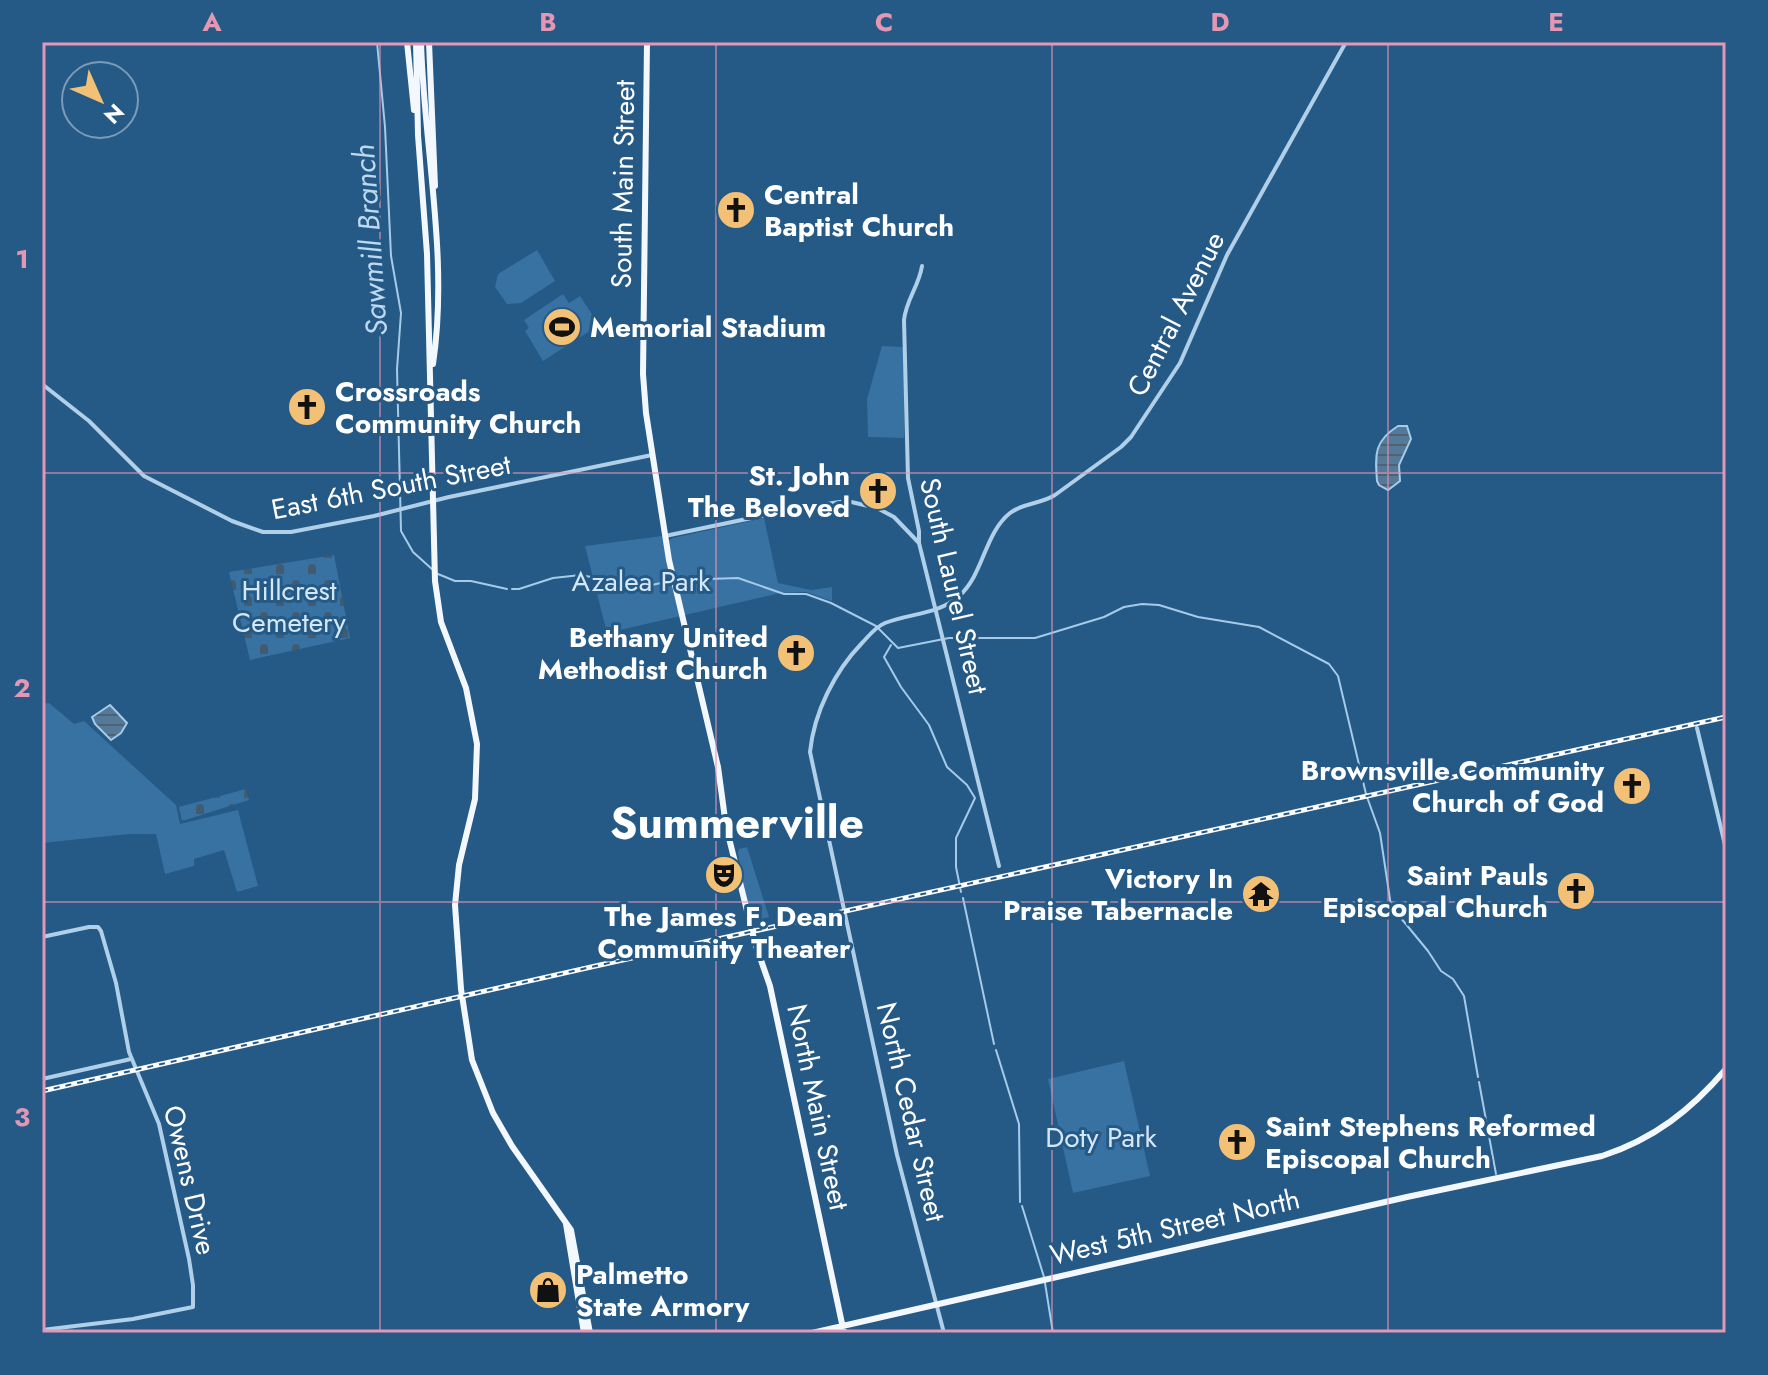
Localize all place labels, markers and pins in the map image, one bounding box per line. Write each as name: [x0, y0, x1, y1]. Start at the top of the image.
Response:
place label: Central Baptist Church: [764, 174, 954, 247]
church icon: Central Baptist Church: [715, 189, 757, 231]
sports icon: Memorial Stadium: [541, 306, 583, 348]
place label: Memorial Stadium: [590, 307, 826, 348]
place label: Crossroads Community Church: [335, 371, 581, 444]
church icon: Crossroads Community Church: [286, 386, 328, 428]
place label: St. John The Beloved: [688, 455, 850, 528]
church icon: St. John The Beloved: [857, 470, 899, 512]
place label: Bethany United Methodist Church: [538, 617, 768, 690]
church icon: Bethany United Methodist Church: [775, 632, 817, 674]
place label: Brownsville Community Church of God: [1301, 750, 1604, 823]
church icon: Brownsville Community Church of God: [1611, 765, 1653, 807]
theatre icon: The James F. Dean Community Theater: [703, 854, 745, 896]
place label: Saint Pauls Episcopal Church: [1322, 855, 1548, 928]
place label: Victory In Praise Tabernacle: [1003, 858, 1233, 931]
church icon: Saint Pauls Episcopal Church: [1555, 870, 1597, 912]
temple icon: Victory In Praise Tabernacle: [1240, 873, 1282, 915]
place label: The James F. Dean Community Theater: [597, 896, 851, 969]
place label: Saint Stephens Reformed Episcopal Church: [1265, 1106, 1596, 1179]
church icon: Saint Stephens Reformed Episcopal Church: [1216, 1121, 1258, 1163]
place label: Palmetto State Armory: [576, 1254, 750, 1327]
shop icon: Palmetto State Armory: [527, 1269, 569, 1311]

